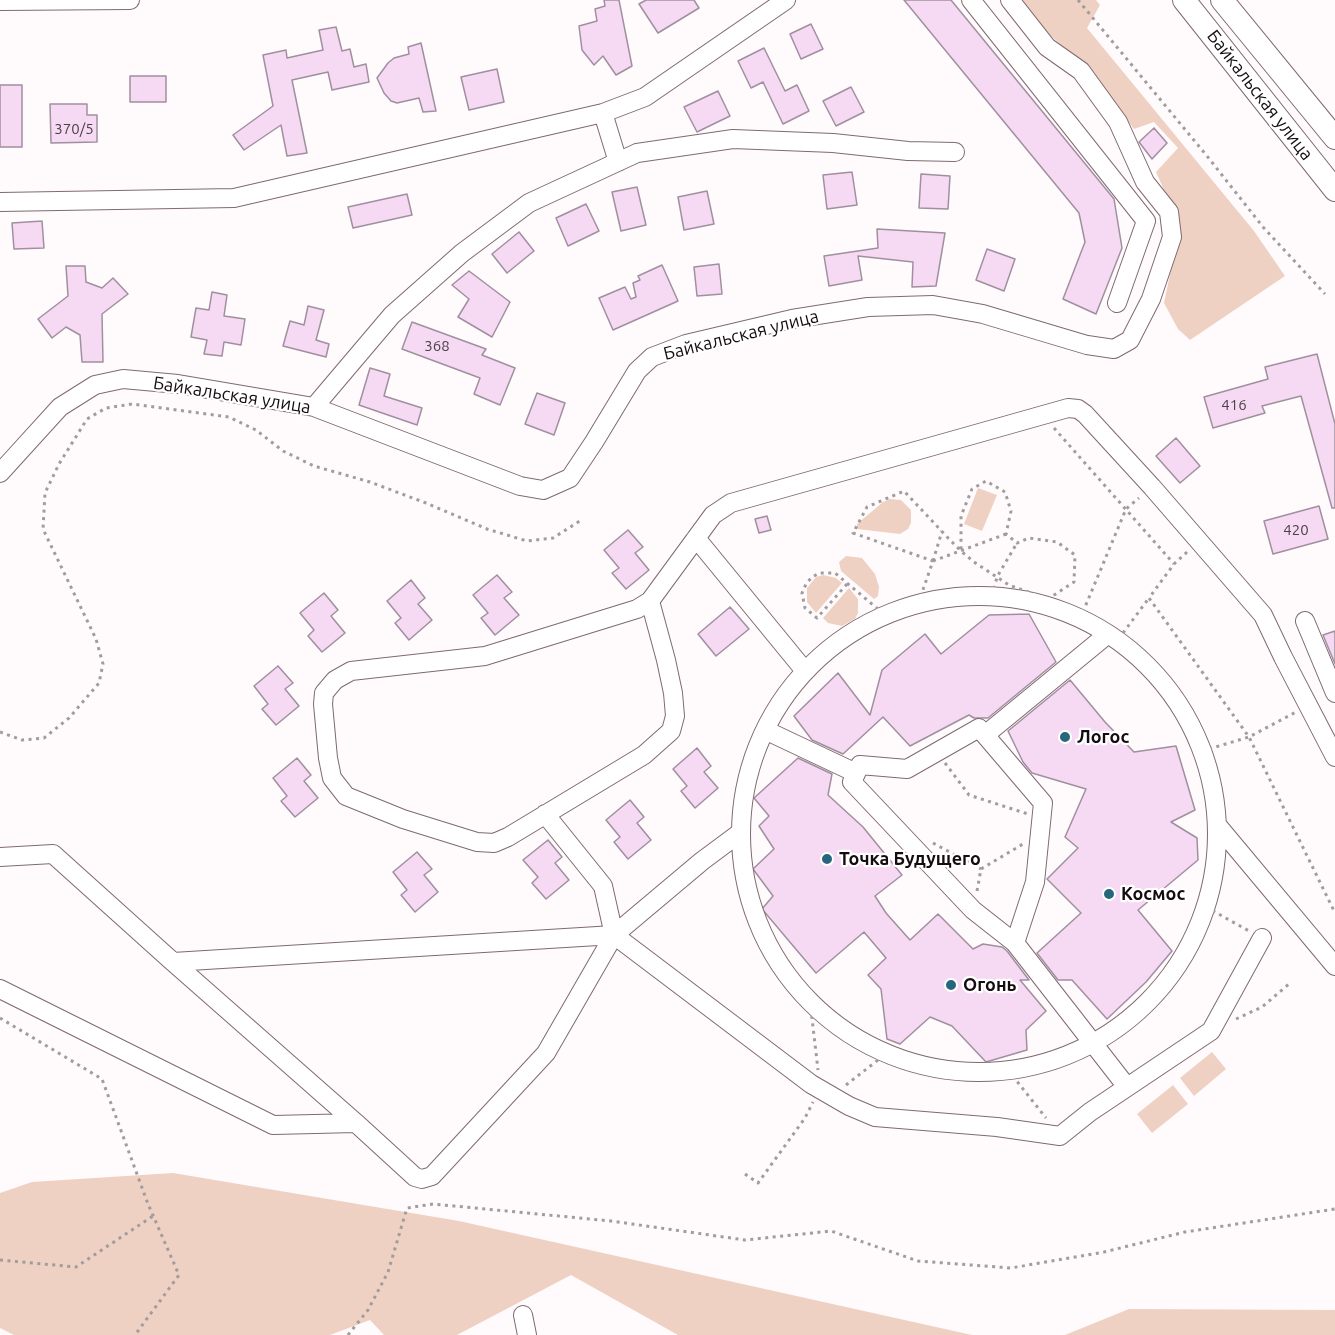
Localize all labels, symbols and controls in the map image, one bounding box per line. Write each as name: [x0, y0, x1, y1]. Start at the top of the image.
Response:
street label: Байкальская улица: [1202, 26, 1318, 164]
house number: 370/5: [54, 120, 94, 138]
street label: Байкальская улица: [661, 305, 821, 365]
house number: 368: [424, 337, 450, 355]
street label: Байкальская улица: [152, 372, 312, 418]
house number: 416: [1221, 396, 1247, 414]
house number: 420: [1283, 521, 1309, 539]
place label: Логос: [1077, 726, 1129, 748]
marker: Логос: [1058, 730, 1072, 744]
place label: Точка Будущего: [839, 848, 981, 870]
marker: Точка Будущего: [820, 852, 834, 866]
place label: Космос: [1121, 883, 1185, 905]
marker: Космос: [1102, 887, 1116, 901]
place label: Огонь: [963, 974, 1017, 996]
marker: Огонь: [944, 978, 958, 992]

